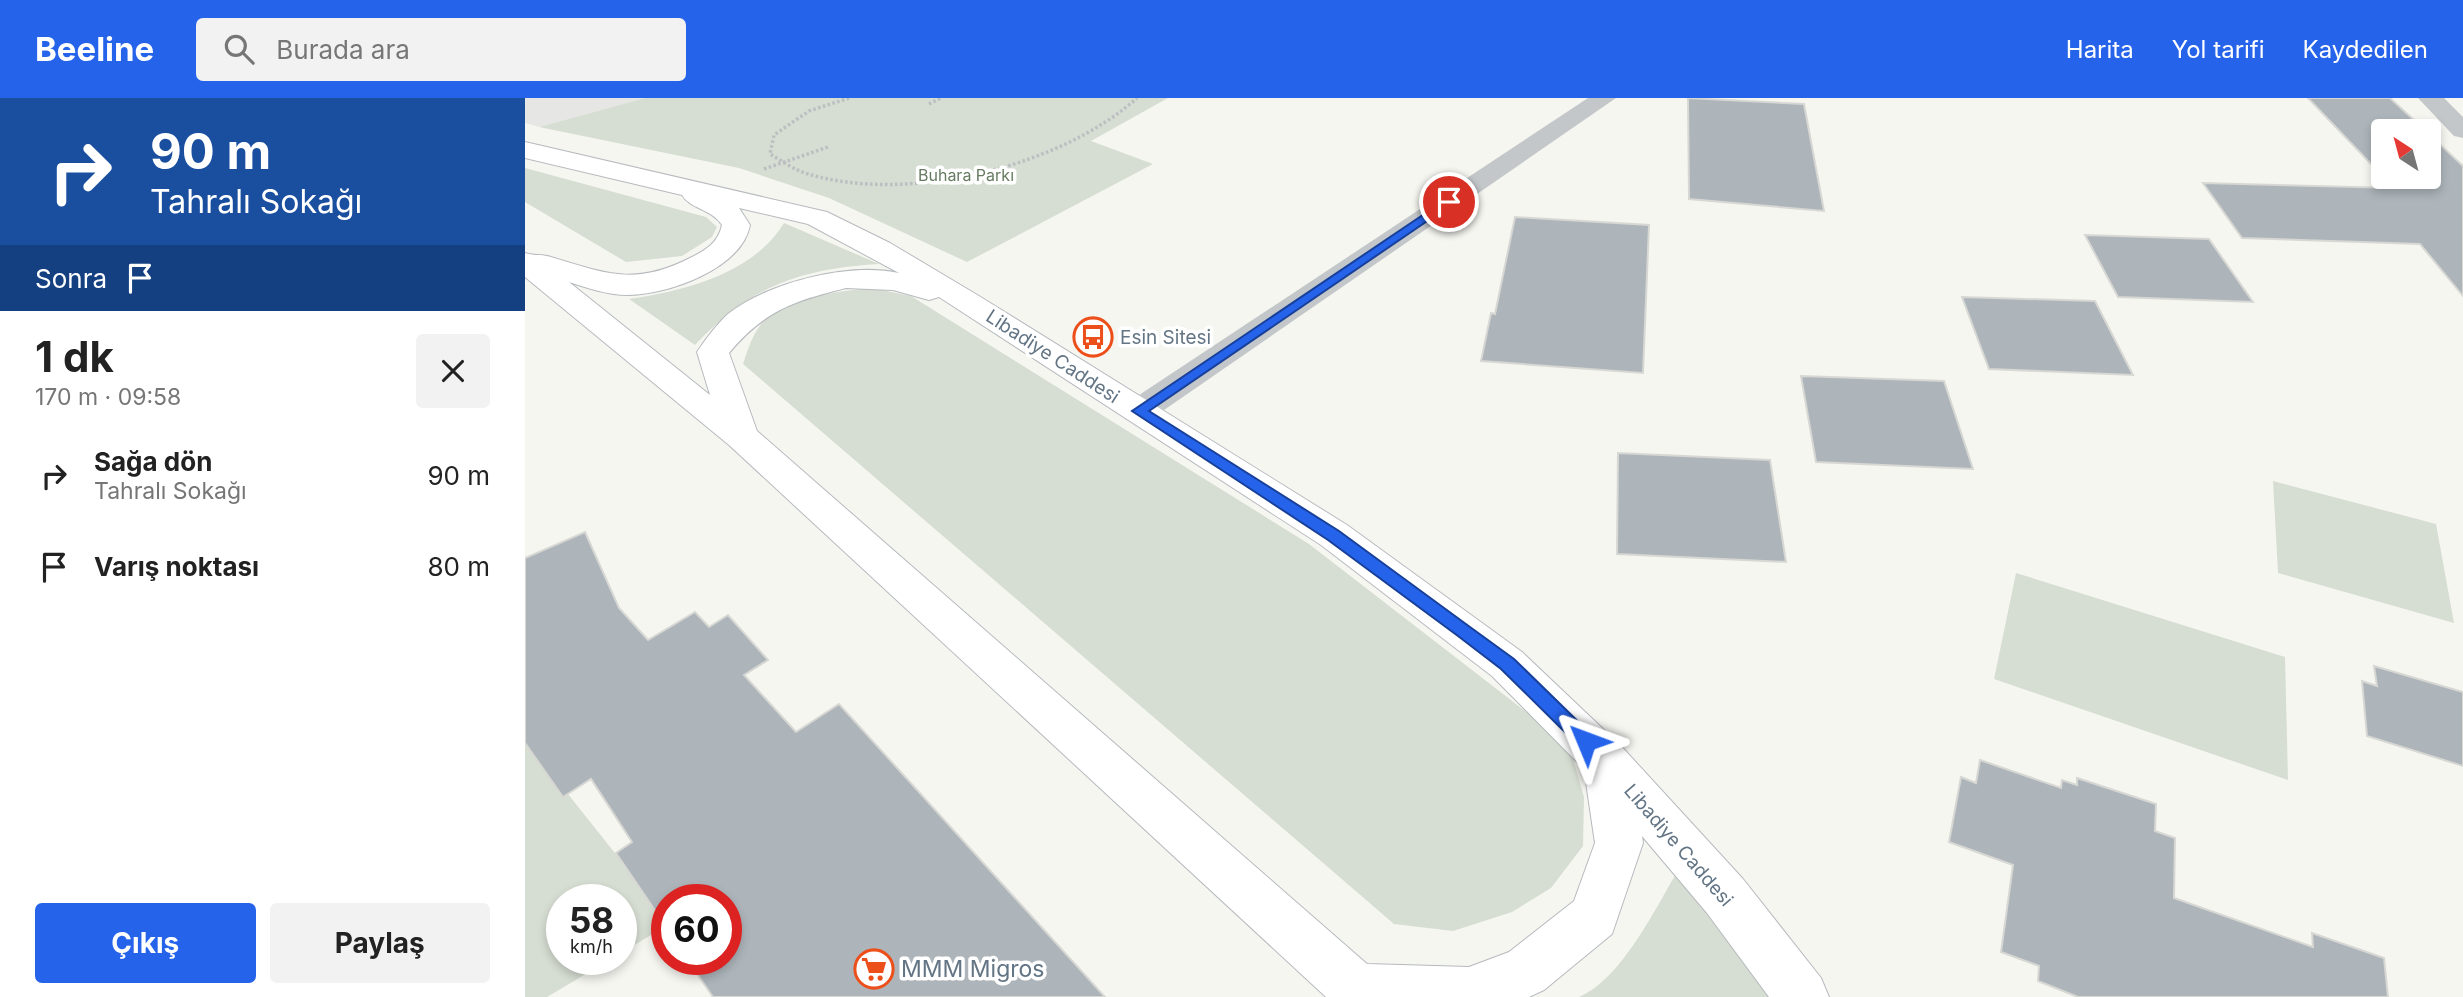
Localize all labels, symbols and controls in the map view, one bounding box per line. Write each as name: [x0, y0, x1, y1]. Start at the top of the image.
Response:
search box: [196, 18, 686, 81]
text: Beeline: [35, 29, 154, 69]
icon: search: [220, 30, 258, 68]
text: Burada ara: [276, 34, 410, 65]
text: Harita: [2066, 35, 2134, 64]
text: Yol tarifi: [2172, 35, 2265, 64]
text: Kaydedilen: [2303, 35, 2428, 64]
north arrow: [2371, 119, 2441, 189]
map controls: [2371, 119, 2441, 189]
text: 90 m: [150, 122, 271, 181]
icon: right: [35, 126, 126, 217]
park label: Buhara Parkı: [918, 165, 1014, 185]
pin: [1419, 172, 1479, 232]
text: Tahralı Sokağı: [150, 182, 362, 221]
icon: arrive: [1430, 183, 1468, 221]
icon: arrive: [121, 259, 159, 297]
text: Sonra: [35, 263, 107, 294]
street label: Libadiye Caddesi: [982, 305, 1124, 408]
bus stop icon: Esin Sitesi: [1072, 316, 1114, 358]
place label: Esin Sitesi: [1120, 326, 1211, 349]
text: 1 dk: [35, 331, 114, 382]
button: close: [416, 334, 490, 408]
text: 170 m · 09:58: [35, 383, 181, 411]
text: Sağa dön: [94, 446, 212, 477]
icon: right: [35, 457, 73, 495]
text: 90 m: [427, 460, 490, 491]
text: Tahralı Sokağı: [94, 477, 247, 505]
icon: arrive: [35, 548, 73, 586]
text: Varış noktası: [94, 551, 259, 582]
text: 80 m: [427, 551, 490, 582]
position arrow: [1549, 704, 1623, 778]
street label: Libadiye Caddesi: [1619, 780, 1738, 911]
speed limit sign: 60: [651, 884, 742, 975]
text: 58: [569, 899, 614, 941]
button: Çıkış: [35, 903, 256, 983]
button: Paylaş: [270, 903, 490, 983]
text: km/h: [570, 936, 613, 957]
supermarket icon: MMM Migros: [853, 948, 895, 990]
place label: MMM Migros: [901, 955, 1044, 983]

